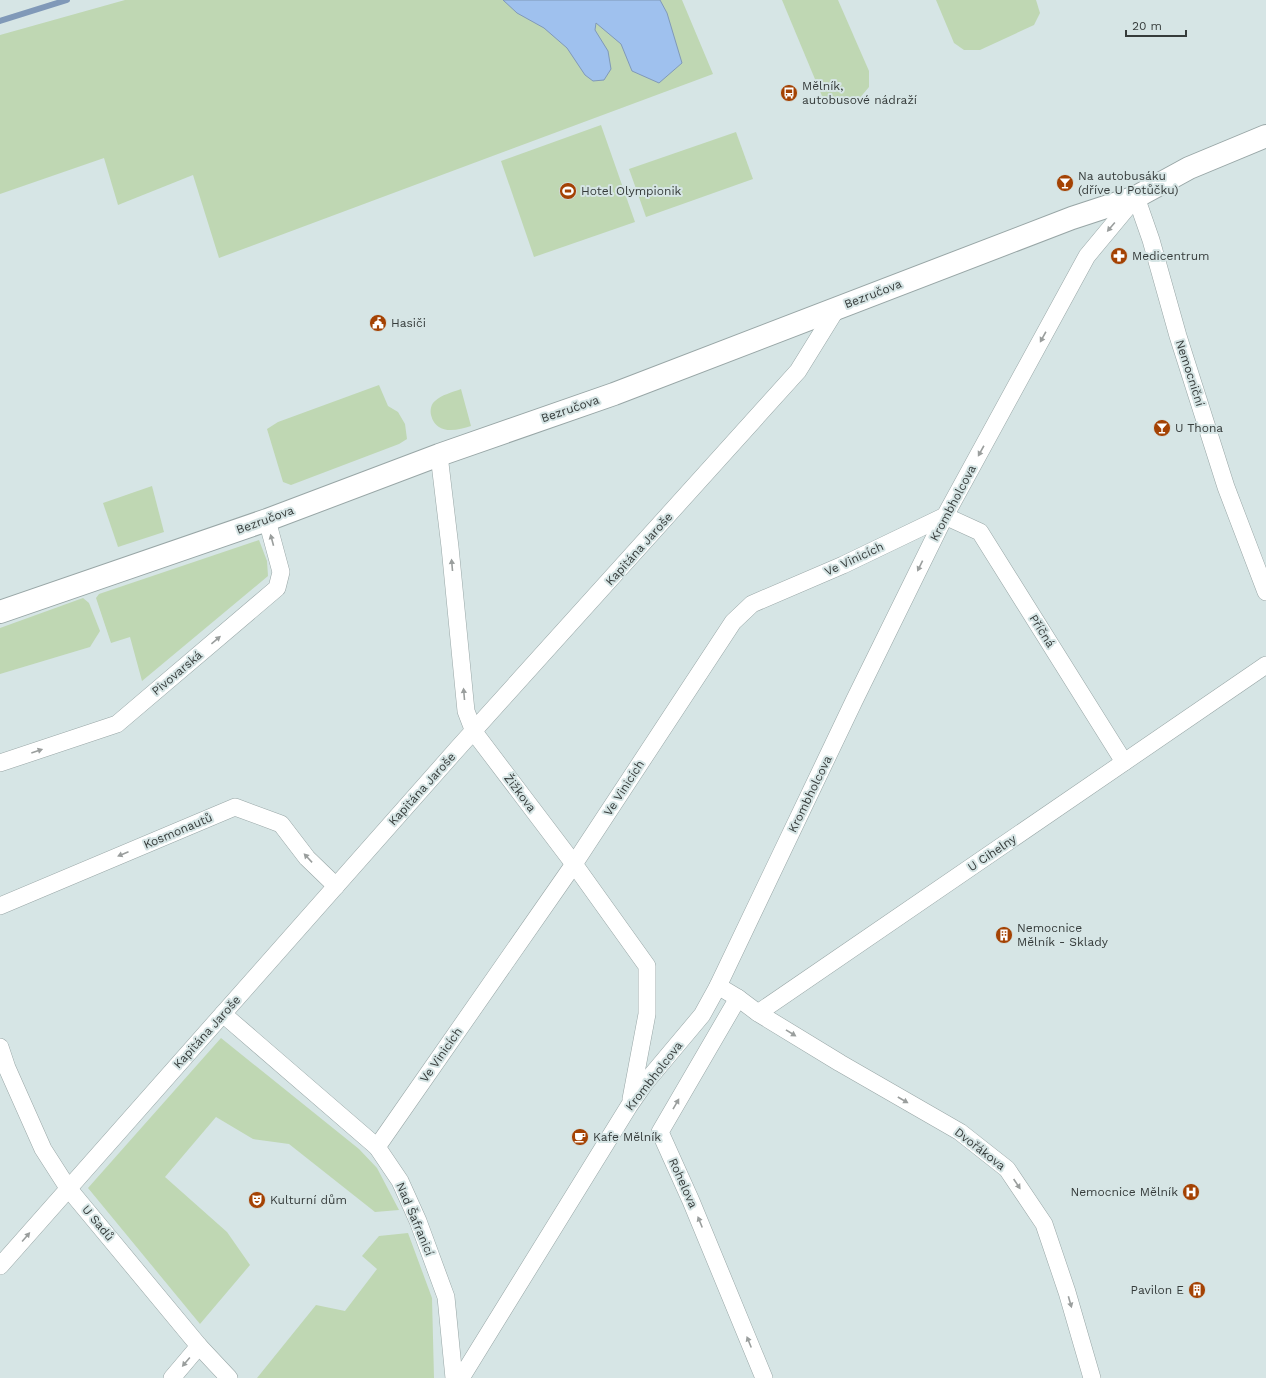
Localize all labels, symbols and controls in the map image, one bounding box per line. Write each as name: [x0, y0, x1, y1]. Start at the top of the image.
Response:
scale bar: [1126, 12, 1186, 38]
text: 20 m: [1132, 19, 1162, 33]
place label: Mělník, autobusové nádraží: [802, 79, 917, 107]
bus stop icon: Mělník, autobusové nádraží: [779, 83, 799, 103]
place label: Na autobusáku (dříve U Potůčku): [1078, 169, 1179, 197]
bar icon: Na autobusáku (dříve U Potůčku): [1055, 173, 1075, 193]
sports icon: Hotel Olympionik: [558, 181, 578, 201]
place label: Hotel Olympionik: [581, 184, 682, 198]
one-way arrow: [1107, 221, 1116, 232]
pharmacy icon: Medicentrum: [1109, 246, 1129, 266]
place label: Medicentrum: [1132, 249, 1210, 263]
street label: Bezručova: [842, 277, 904, 311]
public building icon: Hasiči: [368, 313, 388, 333]
place label: Hasiči: [391, 316, 426, 330]
one-way arrow: [1040, 331, 1047, 343]
street label: Nemocniční: [1173, 338, 1207, 408]
street label: Bezručova: [539, 393, 601, 425]
bar icon: U Thona: [1152, 418, 1172, 438]
place label: U Thona: [1175, 421, 1223, 435]
one-way arrow: [977, 445, 984, 457]
street label: Krombholcova: [927, 463, 979, 543]
street label: Bezručova: [234, 503, 296, 537]
street label: Kapitána Jaroše: [603, 510, 675, 588]
one-way arrow: [269, 534, 275, 546]
street label: Ve Vinicích: [822, 539, 886, 579]
one-way arrow: [449, 559, 455, 571]
one-way arrow: [917, 560, 923, 572]
street label: Příčná: [1026, 612, 1058, 650]
one-way arrow: [211, 635, 221, 644]
street label: Pivovarská: [149, 648, 205, 698]
one-way arrow: [461, 688, 468, 700]
one-way arrow: [31, 747, 43, 753]
street label: Kapitána Jaroše: [386, 750, 458, 828]
street label: Krombholcova: [785, 753, 835, 835]
street label: Ve Vinicích: [601, 758, 647, 818]
street label: Žižkova: [501, 771, 539, 815]
street label: Kosmonautů: [141, 810, 215, 852]
street label: U Cihelny: [965, 831, 1020, 874]
one-way arrow: [118, 851, 129, 857]
one-way arrow: [303, 853, 313, 863]
place label: Nemocnice Mělník - Sklady: [1017, 921, 1109, 949]
building icon: Nemocnice Mělník - Sklady: [994, 925, 1014, 945]
street label: Kapitána Jaroše: [171, 993, 243, 1071]
street label: Ve Vinicích: [417, 1025, 465, 1085]
one-way arrow: [785, 1030, 797, 1037]
street label: Krombholcova: [623, 1039, 685, 1113]
one-way arrow: [897, 1096, 909, 1103]
one-way arrow: [673, 1098, 680, 1110]
street label: Dvořákova: [952, 1125, 1008, 1173]
cafe icon: Kafe Mělník: [570, 1127, 590, 1147]
place label: Kafe Mělník: [593, 1130, 661, 1144]
street label: Rohelova: [666, 1156, 700, 1210]
one-way arrow: [1013, 1179, 1021, 1189]
street label: Nad Šafranicí: [393, 1180, 437, 1258]
hospital icon: Nemocnice Mělník: [1181, 1182, 1201, 1202]
place label: Nemocnice Mělník: [1070, 1185, 1178, 1199]
theatre icon: Kulturní dům: [247, 1190, 267, 1210]
place label: Kulturní dům: [270, 1193, 347, 1207]
street label: U Sadů: [79, 1202, 117, 1244]
one-way arrow: [696, 1215, 702, 1227]
one-way arrow: [21, 1231, 30, 1242]
building icon: Pavilon E: [1187, 1280, 1207, 1300]
place label: Pavilon E: [1131, 1283, 1184, 1297]
one-way arrow: [1067, 1296, 1073, 1308]
one-way arrow: [746, 1336, 752, 1347]
one-way arrow: [181, 1357, 190, 1367]

